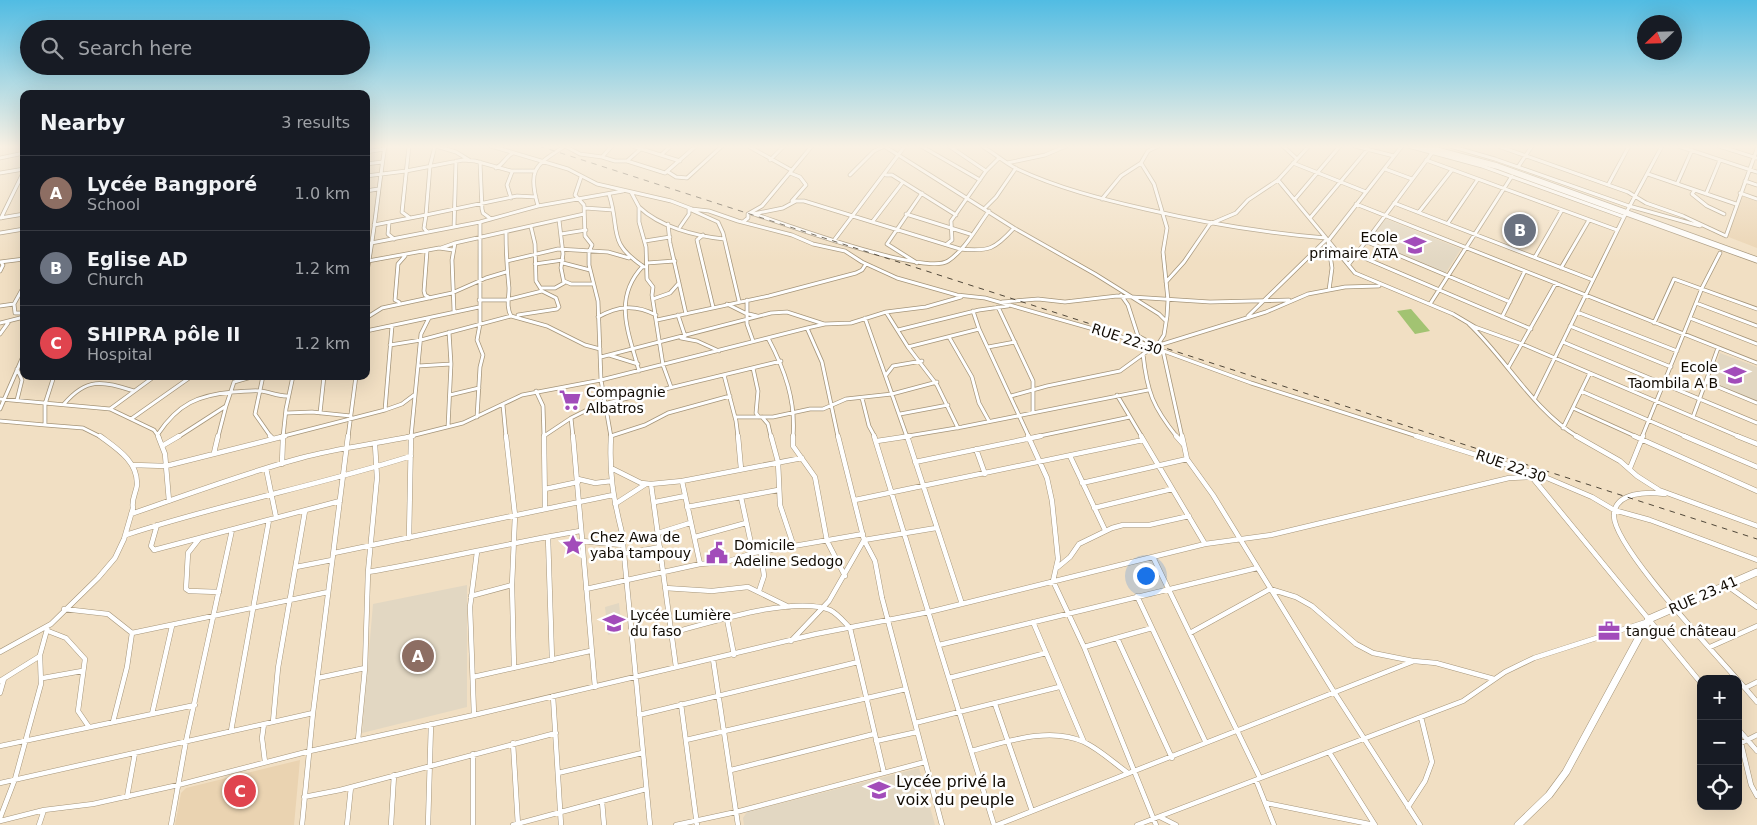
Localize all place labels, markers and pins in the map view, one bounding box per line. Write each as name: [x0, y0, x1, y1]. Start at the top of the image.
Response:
pin: B: [1504, 211, 1536, 249]
place label: Ecole primaire ATA: [1309, 229, 1398, 261]
school or university icon: Ecole primaire ATA: [1402, 232, 1428, 258]
place label: Ecole Taombila A B: [1627, 359, 1718, 391]
school or university icon: Ecole Taombila A B: [1722, 362, 1748, 388]
place label: Compagnie Albatros: [586, 384, 666, 416]
supermarket icon: Compagnie Albatros: [557, 387, 583, 413]
place label: Chez Awa de yaba tampouy: [590, 529, 691, 561]
place icon: Chez Awa de yaba tampouy: [560, 532, 586, 558]
place label: Domicile Adeline Sedogo: [734, 537, 843, 569]
public building icon: Domicile Adeline Sedogo: [704, 540, 730, 566]
place label: Lycée Lumière du faso: [630, 607, 731, 639]
school or university icon: Lycée Lumière du faso: [601, 610, 627, 636]
office icon: tangué château: [1596, 618, 1622, 644]
place label: tangué château: [1626, 623, 1736, 639]
pin: A: [402, 637, 434, 675]
pin: C: [224, 772, 256, 810]
place label: Lycée privé la voix du peuple: [896, 772, 1014, 809]
school or university icon: Lycée privé la voix du peuple: [866, 777, 892, 803]

